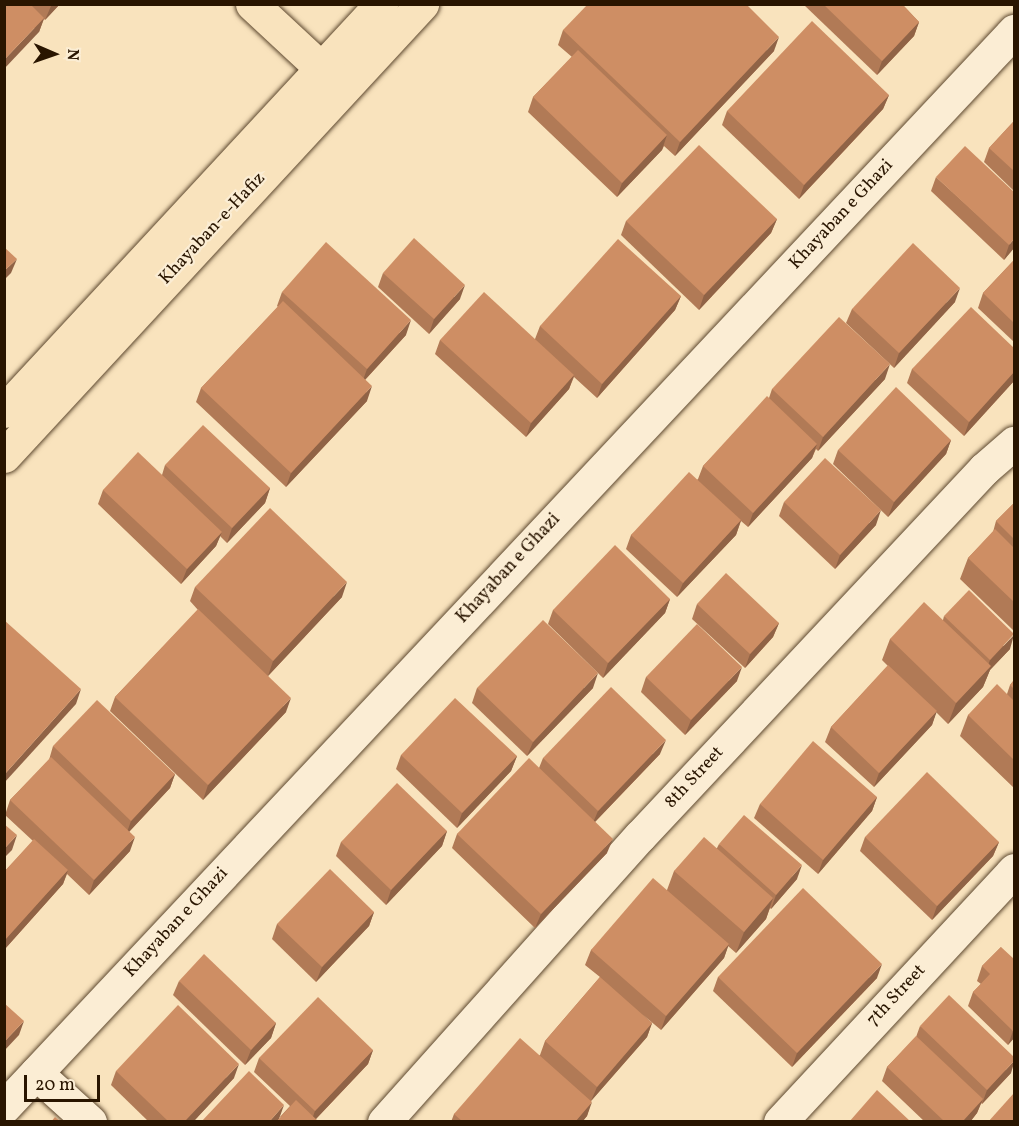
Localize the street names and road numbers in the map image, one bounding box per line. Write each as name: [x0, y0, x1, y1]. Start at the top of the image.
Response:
street label: Khayaban e Ghazi: [785, 155, 899, 275]
street label: Khayaban-e-Hafiz: [155, 168, 271, 290]
street label: Khayaban e Ghazi: [452, 509, 566, 629]
street label: 8th Street: [661, 742, 729, 814]
street label: Khayaban e Ghazi: [120, 863, 234, 983]
street label: 7th Street: [863, 961, 931, 1031]

